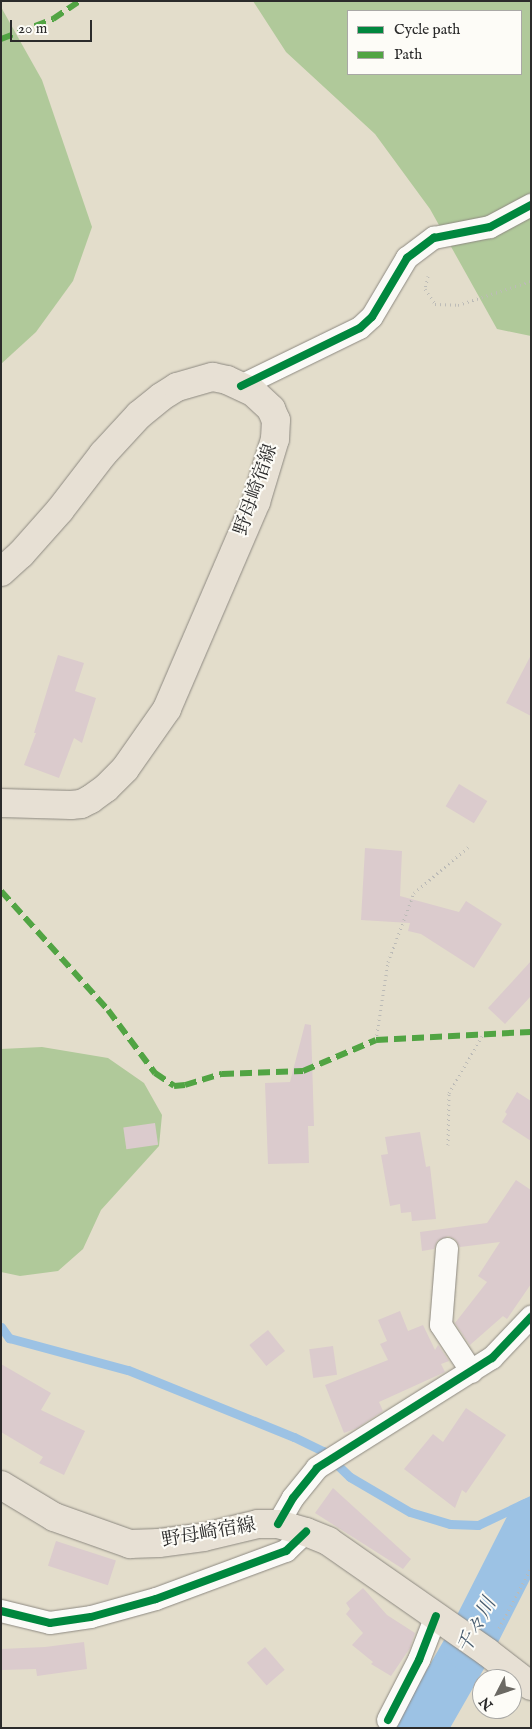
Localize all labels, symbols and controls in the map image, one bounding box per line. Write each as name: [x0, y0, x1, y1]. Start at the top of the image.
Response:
scale bar: [12, 10, 95, 42]
legend: [347, 10, 522, 75]
text: 20 m: [18, 19, 47, 38]
text: Cycle path: [394, 20, 460, 39]
text: Path: [394, 45, 422, 64]
street label: 野母崎宿線: [231, 441, 283, 539]
street label: 野母崎宿線: [160, 1515, 258, 1553]
water label: 千々川: [452, 1594, 502, 1658]
north arrow: [472, 1669, 522, 1719]
text: N: [476, 1693, 497, 1714]

